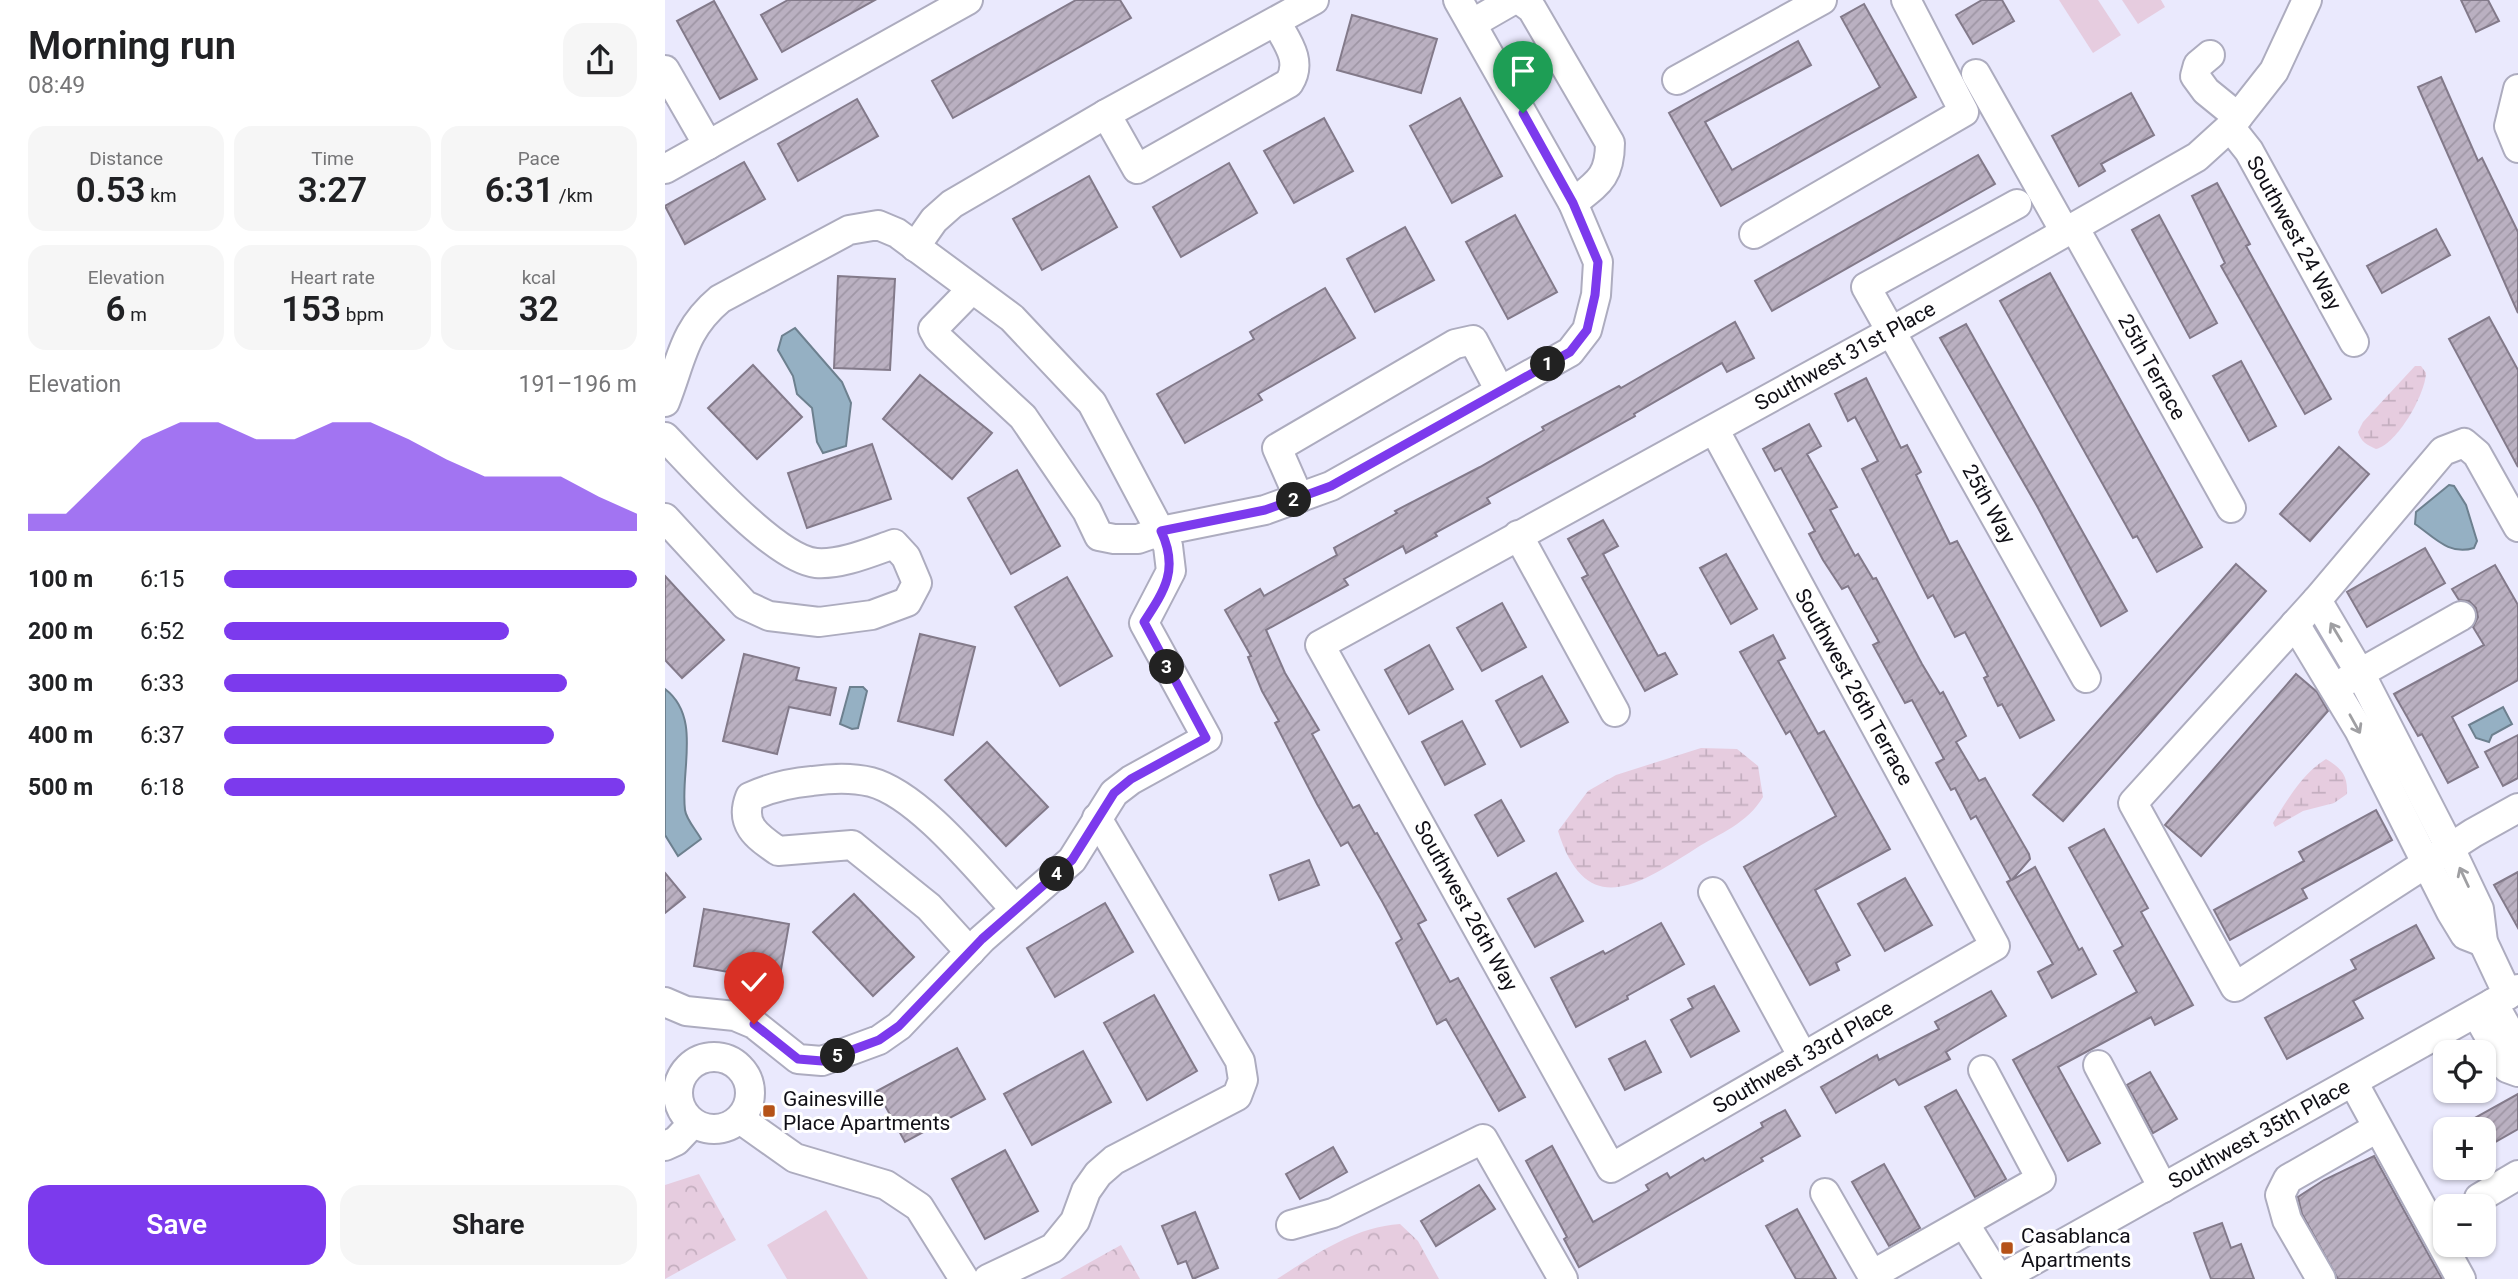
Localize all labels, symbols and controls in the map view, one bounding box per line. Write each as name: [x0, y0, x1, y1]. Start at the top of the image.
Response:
button: share: [563, 23, 637, 97]
text: Morning run: [28, 24, 236, 68]
pin: [1493, 41, 1553, 113]
icon: arrive: [1504, 52, 1542, 90]
text: 08:49: [28, 72, 85, 99]
text: Distance: [89, 147, 163, 170]
text: Time: [311, 147, 354, 170]
text: Pace: [518, 147, 560, 170]
street label: Southwest 24 Way: [2242, 152, 2346, 314]
text: 0.53: [76, 170, 146, 211]
text: 3:27: [298, 170, 367, 211]
text: 6:31: [485, 170, 554, 211]
text: km: [146, 184, 177, 207]
text: /km: [554, 184, 593, 207]
text: Elevation: [88, 266, 165, 289]
text: Heart rate: [290, 266, 375, 289]
text: kcal: [522, 266, 556, 289]
text: 6: [105, 289, 125, 330]
text: 153: [281, 289, 341, 330]
text: 32: [519, 289, 559, 330]
street label: Southwest 31st Place: [1751, 296, 1939, 416]
text: m: [125, 303, 147, 326]
text: bpm: [341, 303, 384, 326]
street label: 25th Terrace: [2113, 310, 2191, 424]
pin: 1: [1531, 346, 1565, 382]
text: 1: [1542, 352, 1553, 375]
text: Elevation: [28, 371, 121, 398]
text: 191–196 m: [518, 371, 637, 398]
street label: 25th Way: [1957, 460, 2021, 548]
pin: 2: [1277, 482, 1311, 518]
text: 2: [1288, 488, 1299, 511]
text: 100 m: [28, 566, 93, 593]
text: 6:15: [140, 566, 184, 593]
street label: Southwest 26th Terrace: [1790, 584, 1918, 790]
text: 200 m: [28, 618, 93, 645]
text: 6:52: [140, 618, 184, 645]
one-way arrow: [2329, 623, 2343, 643]
pin: 3: [1149, 650, 1185, 684]
text: 3: [1161, 655, 1172, 678]
text: 300 m: [28, 670, 93, 697]
text: 6:33: [140, 670, 184, 697]
one-way arrow: [2349, 713, 2362, 734]
text: 400 m: [28, 722, 93, 749]
text: 6:37: [140, 722, 184, 749]
text: 500 m: [28, 774, 93, 801]
text: 6:18: [140, 774, 184, 801]
street label: Southwest 26th Way: [1409, 817, 1523, 995]
pin: 4: [1039, 856, 1075, 892]
text: 4: [1051, 862, 1062, 885]
one-way arrow: [2457, 867, 2470, 888]
pin: [724, 952, 784, 1024]
icon: check: [735, 963, 773, 1001]
street label: Southwest 33rd Place: [1709, 996, 1897, 1118]
pin: 5: [821, 1038, 855, 1074]
map controls: [2433, 1040, 2496, 1257]
button: locate: [2433, 1040, 2496, 1103]
text: 5: [832, 1044, 843, 1067]
street label: Southwest 35th Place: [2164, 1074, 2354, 1194]
place label: Gainesville Place Apartments: [783, 1087, 950, 1135]
marker: Gainesville Place Apartments: [761, 1103, 777, 1119]
button: +: [2433, 1117, 2496, 1180]
button: Save: [28, 1185, 326, 1265]
button: Share: [340, 1185, 637, 1265]
button: −: [2433, 1194, 2496, 1257]
place label: Casablanca Apartments: [2021, 1224, 2131, 1272]
marker: Casablanca Apartments: [1999, 1240, 2015, 1256]

